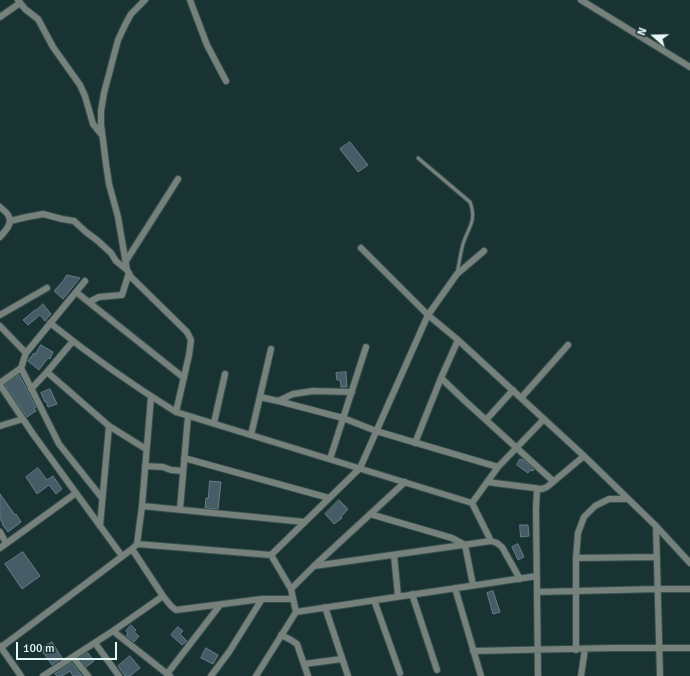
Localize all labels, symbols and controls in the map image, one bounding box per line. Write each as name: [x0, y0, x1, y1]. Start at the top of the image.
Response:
north arrow: [634, 16, 674, 56]
text: N: [635, 26, 650, 38]
scale bar: [18, 634, 119, 660]
text: 100 m: [23, 641, 55, 656]

